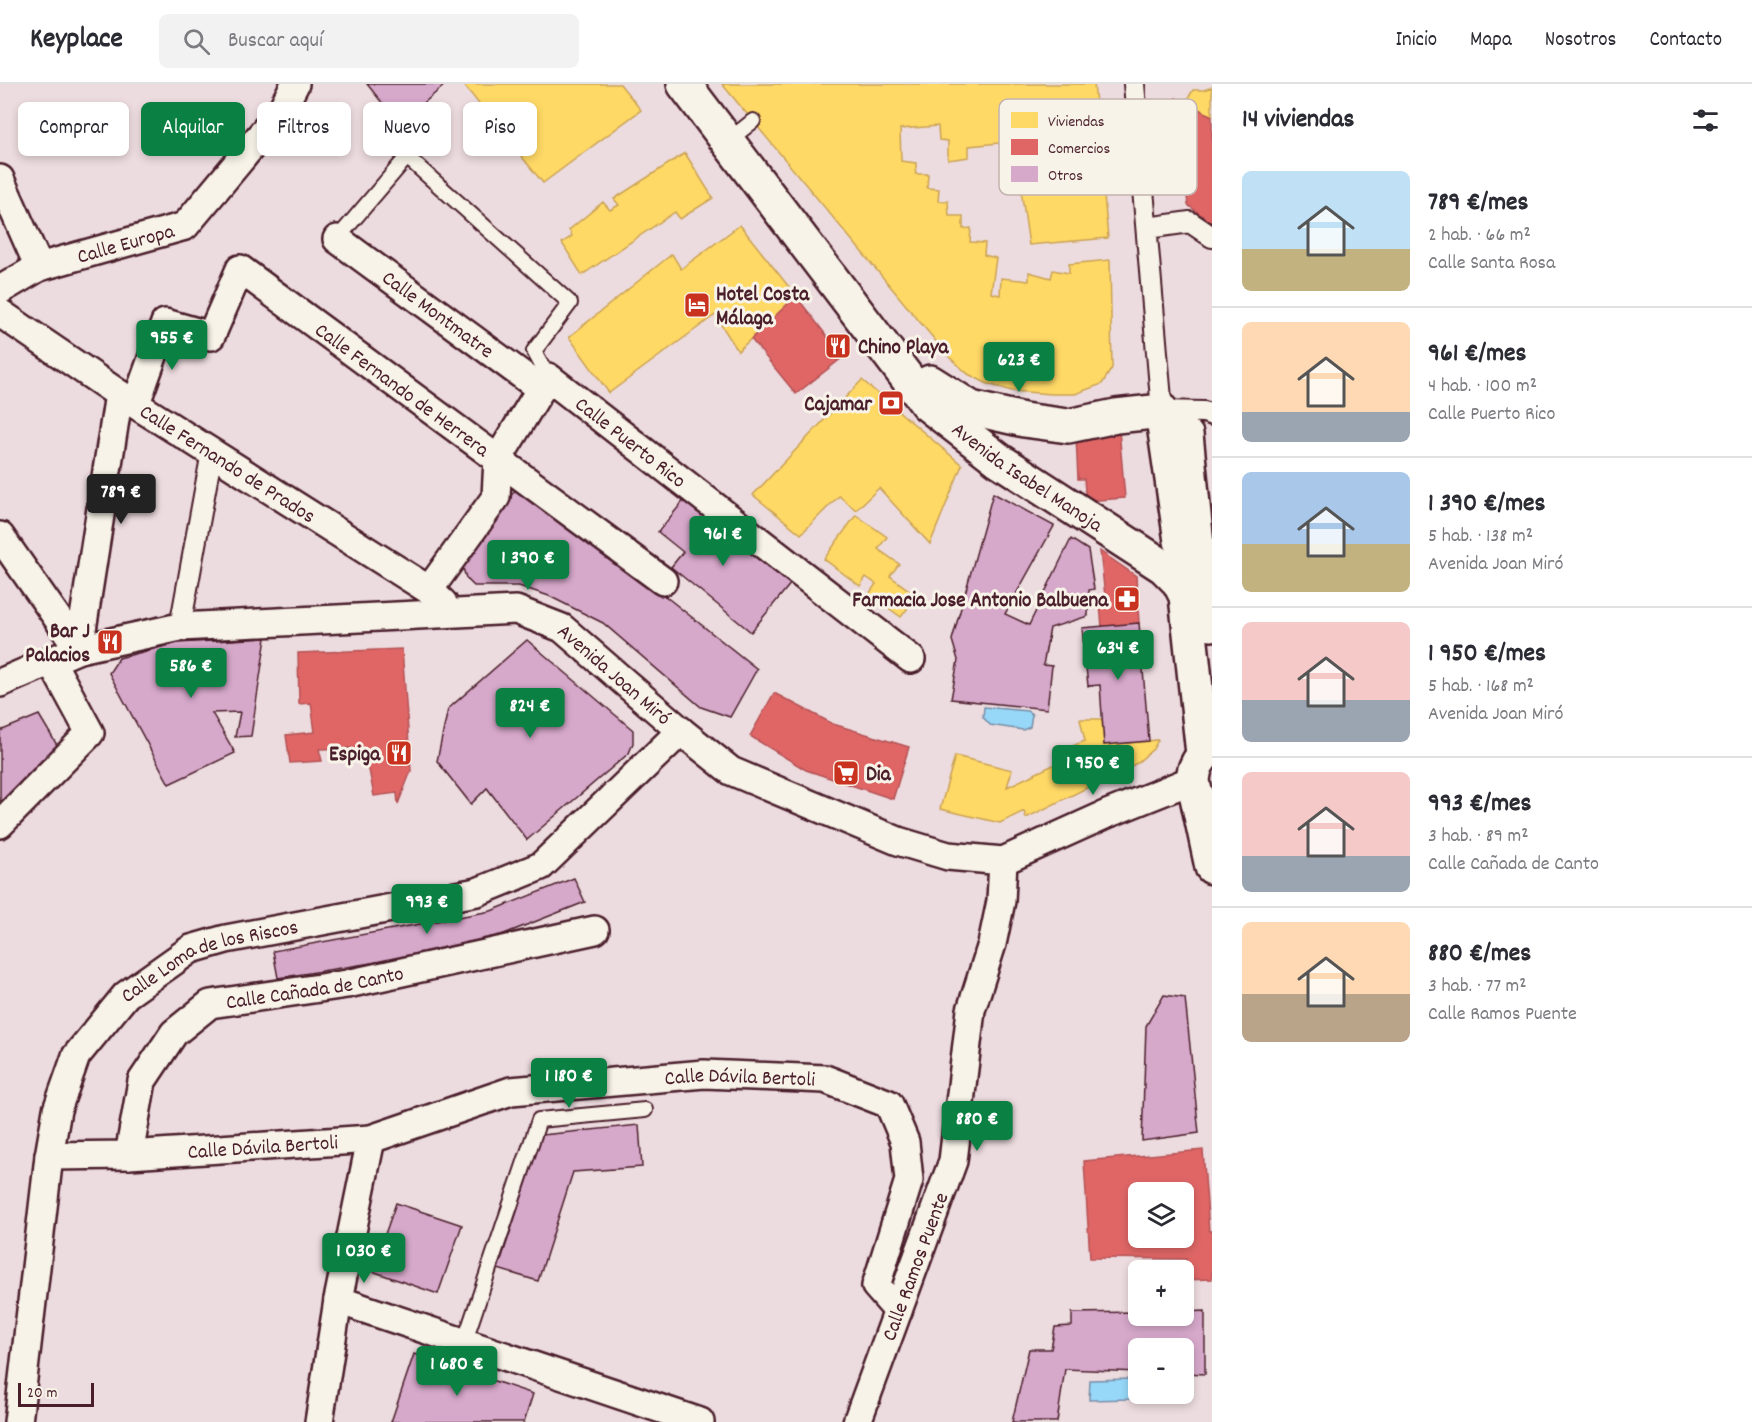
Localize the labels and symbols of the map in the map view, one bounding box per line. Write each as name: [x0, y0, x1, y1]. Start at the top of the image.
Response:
legend: [999, 99, 1197, 195]
text: Viviendas: [1048, 111, 1105, 134]
text: Comercios: [1048, 138, 1110, 161]
text: Otros: [1048, 165, 1083, 188]
street label: Calle Europa: [74, 217, 179, 274]
street label: Calle Montmatre: [374, 265, 499, 367]
place label: Hotel Costa Málaga: [716, 281, 810, 335]
hotel icon: Hotel Costa Málaga: [682, 290, 712, 320]
street label: Calle Fernando de Herrera: [307, 317, 495, 467]
pin: 955 €: [130, 320, 214, 371]
restaurant icon: Chino Playa: [823, 331, 853, 361]
place label: Chino Playa: [858, 334, 950, 364]
pin: 623 €: [977, 342, 1061, 393]
bank icon: Cajamar: [876, 388, 906, 418]
street label: Calle Puerto Rico: [567, 391, 691, 497]
place label: Cajamar: [804, 391, 873, 421]
street label: Calle Fernando de Prados: [133, 399, 320, 532]
street label: Avenida Isabel Manoja: [944, 416, 1109, 542]
pin: 789 €: [79, 474, 163, 525]
pin: 961 €: [681, 516, 765, 567]
pin: 1 390 €: [473, 540, 583, 591]
pharmacy icon: Farmacia Jose Antonio Balbuena: [1112, 584, 1142, 614]
place label: Farmacia Jose Antonio Balbuena: [852, 587, 1109, 617]
place label: Bar J Palacios: [25, 618, 90, 672]
street label: Avenida Joan Miró: [549, 618, 676, 734]
restaurant icon: Bar J Palacios: [95, 627, 125, 657]
pin: 634 €: [1076, 630, 1160, 681]
pin: 586 €: [149, 648, 233, 699]
pin: 824 €: [488, 688, 572, 739]
restaurant icon: Espiga: [384, 738, 414, 768]
place label: Espiga: [329, 741, 381, 771]
pin: 1 950 €: [1038, 745, 1148, 796]
supermarket icon: Dia: [831, 758, 861, 788]
place label: Dia: [866, 761, 892, 791]
pin: 993 €: [385, 884, 469, 935]
street label: Calle Loma de los Riscos: [116, 914, 301, 1012]
street label: Calle Cañada de Canto: [224, 960, 407, 1019]
pin: 1 180 €: [514, 1058, 624, 1109]
street label: Calle Dávila Bertoli: [663, 1062, 816, 1097]
pin: 880 €: [935, 1101, 1019, 1152]
street label: Calle Dávila Bertoli: [187, 1129, 339, 1169]
street label: Calle Ramos Puente: [876, 1189, 958, 1346]
pin: 1 030 €: [309, 1233, 419, 1284]
pin: 1 680 €: [402, 1346, 512, 1397]
scale bar: [18, 1380, 94, 1408]

